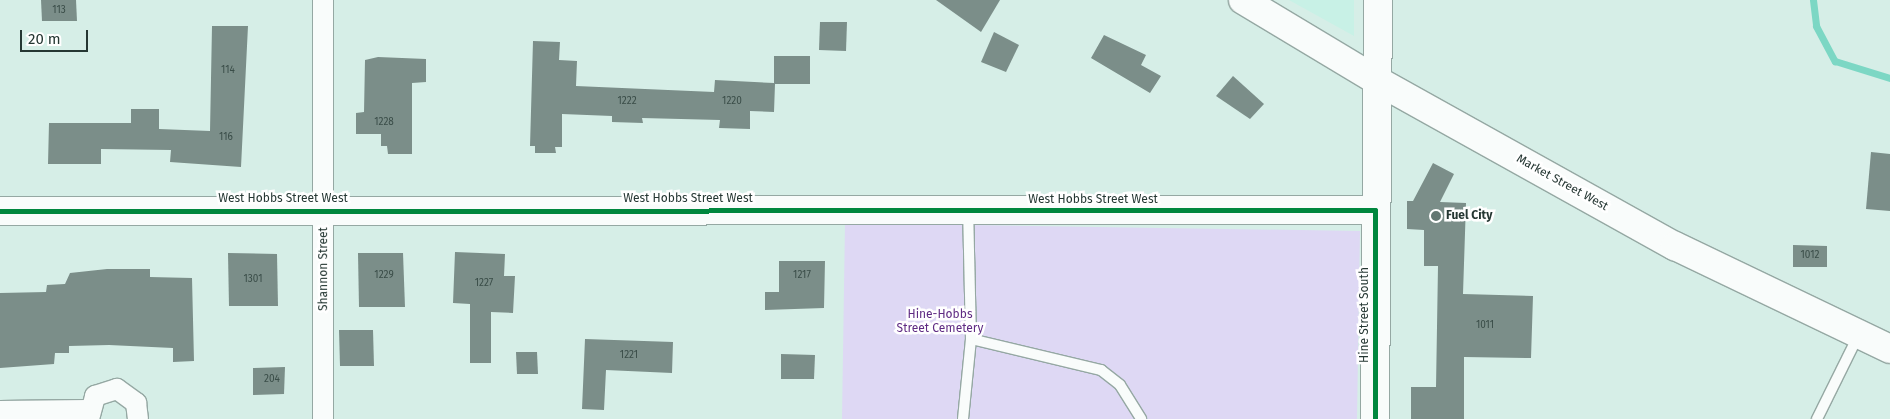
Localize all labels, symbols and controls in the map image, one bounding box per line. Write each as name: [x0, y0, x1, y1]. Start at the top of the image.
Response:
house number: 113: [52, 5, 66, 17]
scale bar: [22, 20, 90, 52]
text: 20 m: [28, 30, 61, 48]
house number: 114: [221, 65, 235, 77]
house number: 1222: [617, 96, 637, 108]
house number: 1220: [722, 96, 742, 108]
house number: 1228: [374, 117, 394, 129]
house number: 116: [219, 132, 233, 144]
street label: Market Street West: [1514, 152, 1610, 214]
street label: West Hobbs Street West: [218, 192, 348, 206]
street label: West Hobbs Street West: [623, 192, 753, 206]
street label: West Hobbs Street West: [1028, 193, 1158, 207]
place label: Fuel City: [1446, 209, 1492, 223]
marker: Fuel City: [1430, 210, 1442, 222]
street label: Shannon Street: [317, 227, 331, 311]
house number: 1012: [1801, 250, 1819, 262]
street label: Hine Street South: [1358, 267, 1372, 363]
house number: 1229: [374, 270, 394, 282]
house number: 1217: [793, 270, 811, 282]
house number: 1301: [244, 274, 262, 286]
house number: 1227: [475, 278, 493, 290]
park label: Hine-Hobbs Street Cemetery: [897, 308, 983, 336]
house number: 1011: [1476, 320, 1494, 332]
house number: 1221: [620, 350, 638, 362]
house number: 204: [264, 374, 280, 386]

